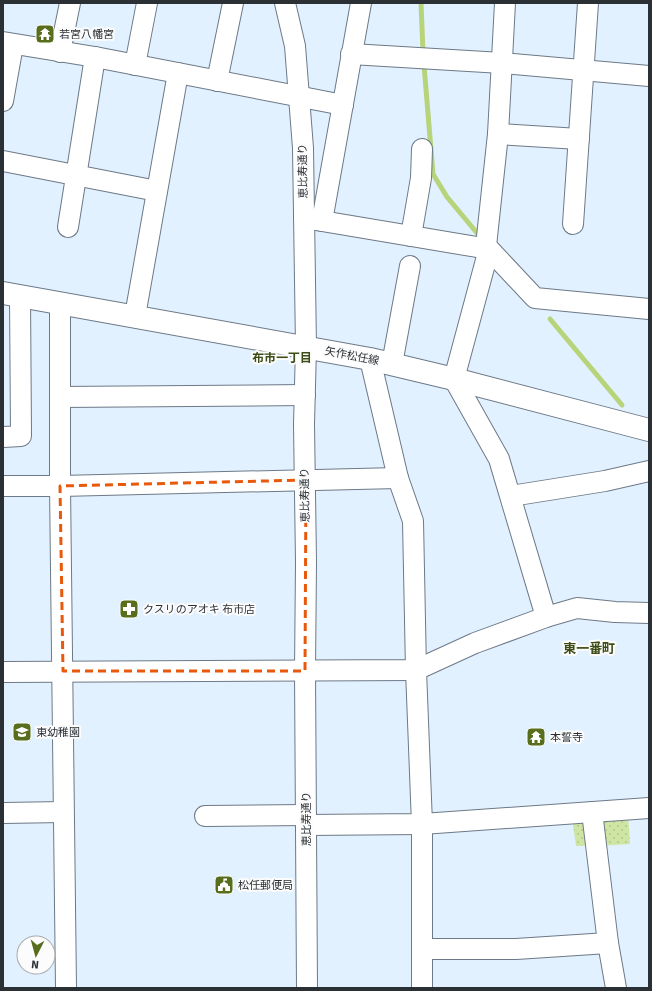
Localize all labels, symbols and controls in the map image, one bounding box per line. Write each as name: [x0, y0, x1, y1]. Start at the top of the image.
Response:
temple icon: 若宮八幡宮: [34, 23, 56, 45]
place label: 若宮八幡宮: [59, 28, 114, 41]
street label: 恵比寿通り: [296, 143, 310, 199]
street label: 矢作松任線: [324, 344, 380, 368]
district label: 布市一丁目: [252, 351, 312, 366]
street label: 恵比寿通り: [298, 467, 312, 523]
pharmacy icon: クスリのアオキ 布市店: [118, 598, 140, 620]
place label: クスリのアオキ 布市店: [143, 603, 255, 616]
district label: 東一番町: [563, 641, 615, 657]
school or university icon: 東幼稚園: [11, 721, 33, 743]
place label: 東幼稚園: [36, 726, 80, 739]
temple icon: 本誓寺: [525, 726, 547, 748]
place label: 本誓寺: [550, 731, 583, 744]
street label: 恵比寿通り: [300, 792, 313, 847]
public building icon: 松任郵便局: [213, 874, 235, 896]
place label: 松任郵便局: [238, 879, 293, 892]
north arrow: [16, 935, 56, 975]
text: N: [31, 958, 39, 971]

